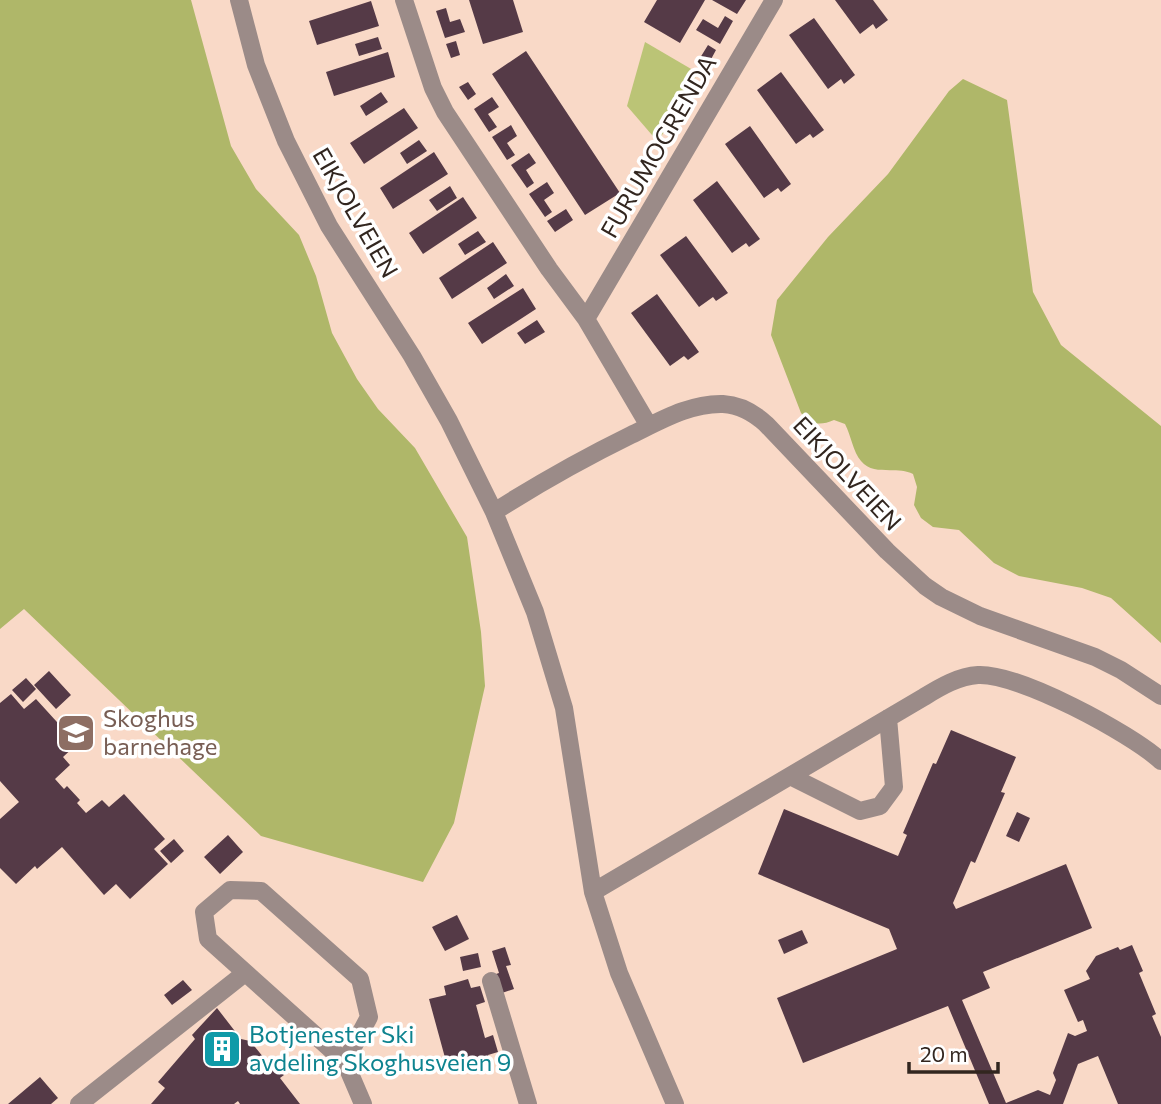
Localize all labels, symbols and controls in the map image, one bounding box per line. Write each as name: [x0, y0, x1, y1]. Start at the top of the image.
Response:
street label: FURUMOGRENDA: [594, 50, 722, 243]
street label: EIKJOLVEIEN: [307, 142, 405, 282]
street label: EIKJOLVEIEN: [788, 410, 908, 536]
place label: Skoghus barnehage: [103, 703, 217, 760]
school or university icon: Skoghus barnehage: [55, 712, 97, 754]
place label: Botjenester Ski avdeling Skoghusveien 9: [249, 1019, 511, 1076]
building icon: Botjenester Ski avdeling Skoghusveien 9: [201, 1028, 243, 1070]
scale bar: [909, 1030, 998, 1074]
text: 20 m: [920, 1041, 968, 1066]

